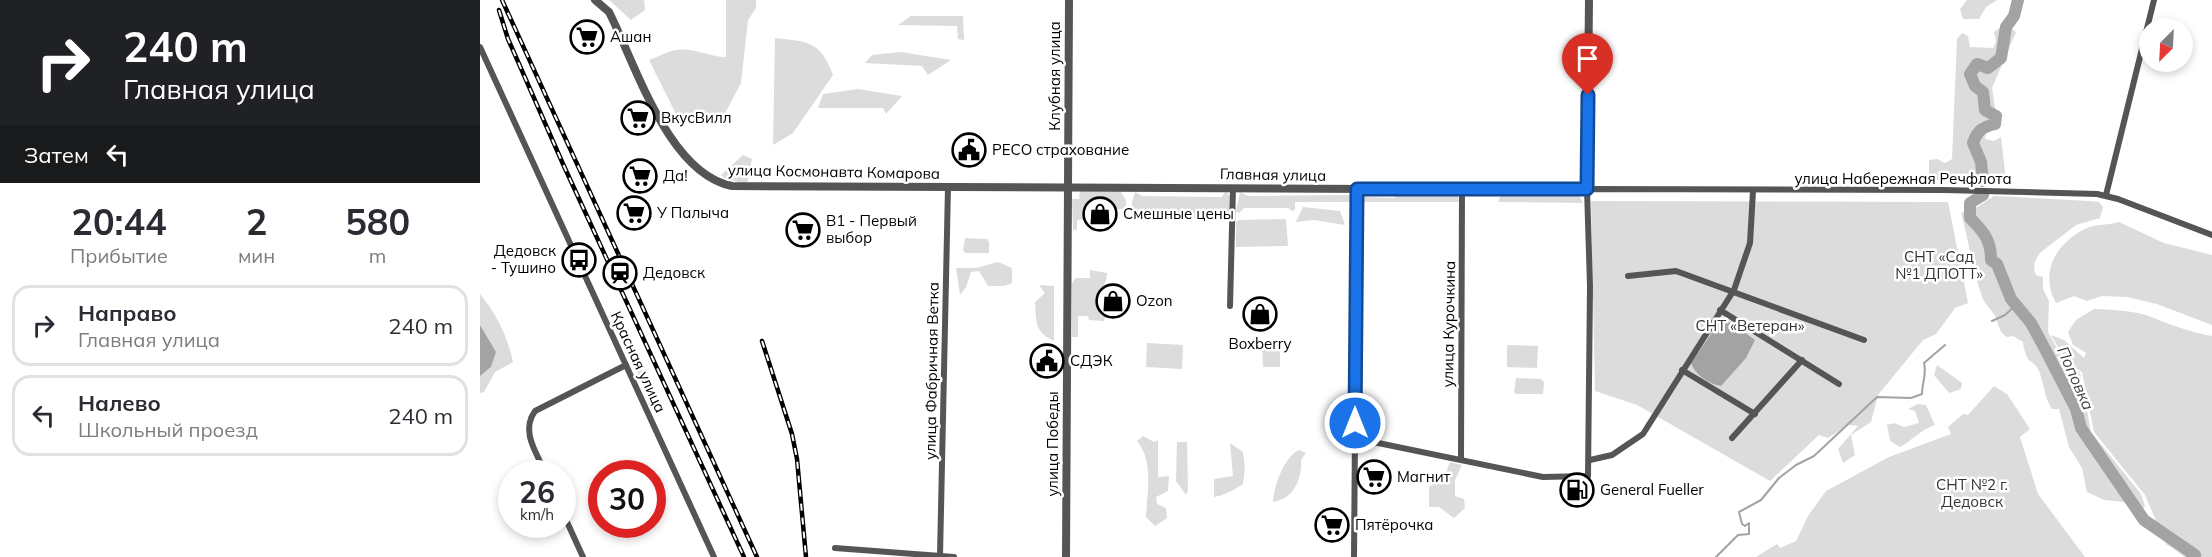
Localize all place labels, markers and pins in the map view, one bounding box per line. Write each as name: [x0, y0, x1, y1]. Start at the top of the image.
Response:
supermarket icon: Ашан: [569, 19, 605, 55]
place label: Ашан: [610, 27, 651, 46]
pin: [1562, 33, 1613, 95]
supermarket icon: ВкусВилл: [620, 100, 656, 136]
place label: ВкусВилл: [661, 108, 732, 127]
public building icon: РЕСО страхование: [951, 132, 987, 168]
place label: РЕСО страхование: [992, 140, 1129, 159]
supermarket icon: Да!: [622, 158, 658, 194]
place label: Да!: [663, 166, 688, 185]
supermarket icon: У Палыча: [616, 195, 652, 231]
shop icon: Смешные цены: [1082, 196, 1118, 232]
place label: У Палыча: [656, 203, 729, 222]
place label: Смешные цены: [1123, 204, 1234, 223]
place label: В1 - Первый выбор: [826, 211, 917, 247]
supermarket icon: В1 - Первый выбор: [785, 212, 821, 248]
place label: Дедовск - Тушино: [491, 241, 557, 277]
bus stop icon: Дедовск - Тушино: [561, 242, 597, 278]
station icon: Дедовск: [602, 255, 638, 291]
place label: Дедовск: [643, 263, 706, 282]
shop icon: Ozon: [1095, 283, 1131, 319]
place label: Ozon: [1136, 291, 1173, 310]
shop icon: Boxberry: [1242, 296, 1278, 332]
place label: Boxberry: [1228, 334, 1292, 353]
public building icon: СДЭК: [1029, 343, 1065, 379]
place label: СДЭК: [1070, 351, 1113, 370]
supermarket icon: Магнит: [1356, 459, 1392, 495]
place label: Магнит: [1397, 467, 1451, 486]
fuel station icon: General Fueller: [1559, 472, 1595, 508]
place label: General Fueller: [1600, 480, 1704, 499]
supermarket icon: Пятёрочка: [1314, 507, 1350, 543]
place label: Пятёрочка: [1355, 515, 1433, 534]

